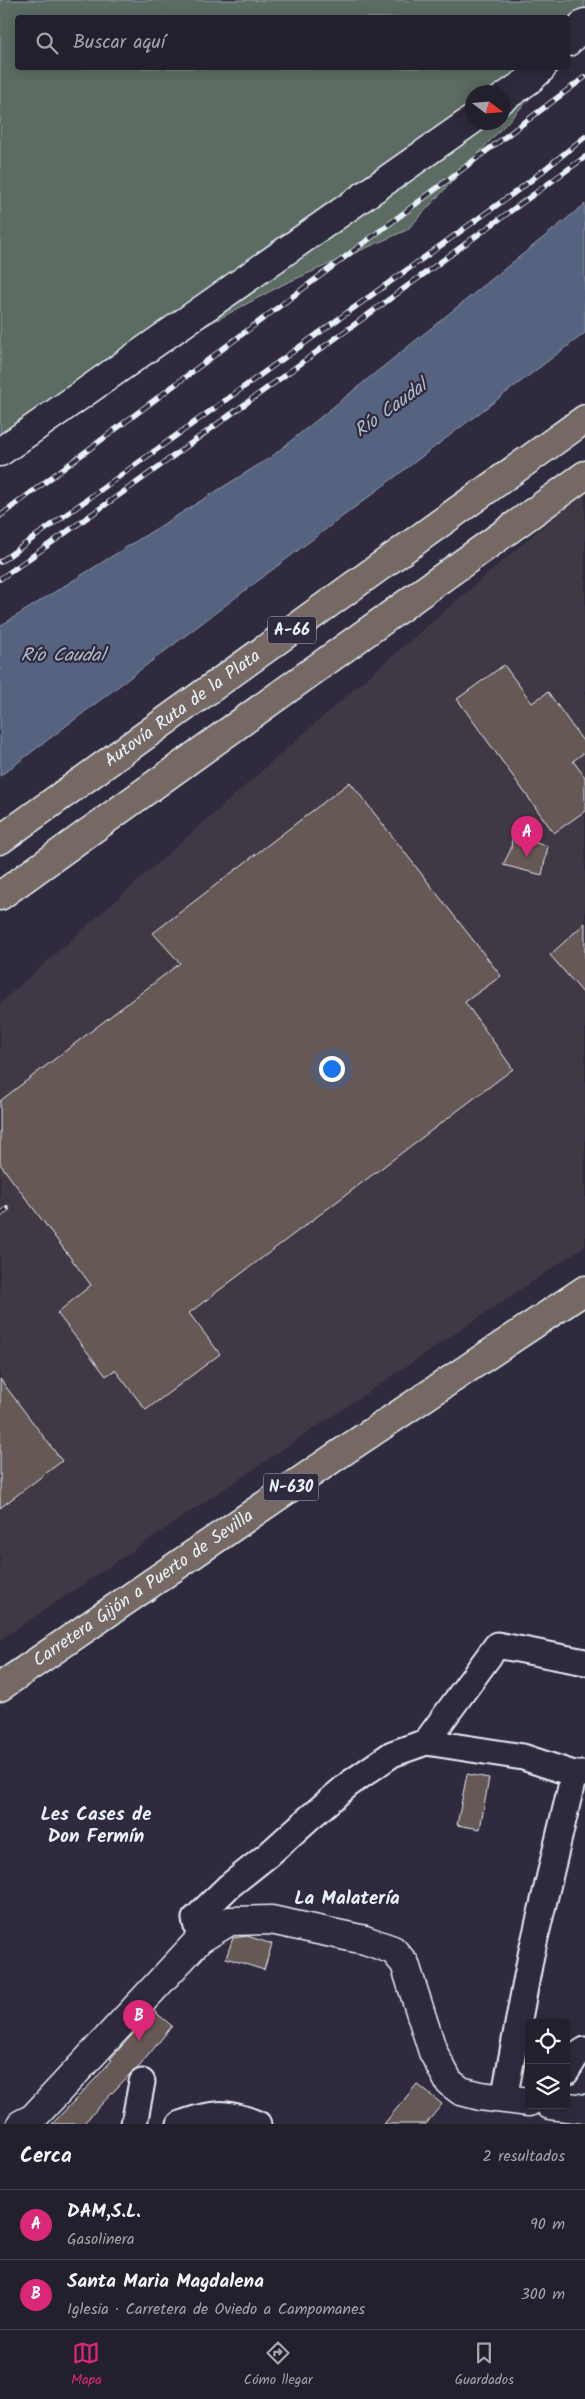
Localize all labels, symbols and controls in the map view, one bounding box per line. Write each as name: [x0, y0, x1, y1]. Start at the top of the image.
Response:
search box: [15, 15, 570, 70]
text: Buscar aquí: [73, 28, 165, 58]
icon: search: [33, 29, 61, 57]
north arrow: [465, 85, 510, 130]
water label: Río Caudal: [348, 370, 437, 446]
road number: A-66: [268, 616, 316, 644]
water label: Río Caudal: [21, 641, 109, 671]
street label: Autovía Ruta de la Plata: [98, 642, 267, 775]
pin: A: [511, 816, 543, 857]
your location: [319, 1056, 345, 1082]
road number: N-630: [264, 1474, 318, 1500]
street label: Carretera Gijón a Puerto de Sevilla: [27, 1502, 260, 1675]
district label: Les Cases de Don Fermín: [40, 1800, 152, 1852]
district label: La Malatería: [294, 1884, 400, 1914]
pin: B: [123, 2000, 155, 2041]
map controls: [525, 2019, 570, 2109]
button: locate: [525, 2019, 570, 2064]
button: layers: [525, 2064, 570, 2109]
text: Cerca: [20, 2140, 72, 2173]
text: 2 resultados: [483, 2144, 565, 2169]
text: DAM,S.L.: [67, 2197, 141, 2227]
text: A: [31, 2212, 41, 2237]
text: 90 m: [530, 2212, 565, 2237]
text: Gasolinera: [67, 2227, 135, 2252]
text: Santa Maria Magdalena: [67, 2267, 264, 2297]
text: B: [31, 2282, 41, 2307]
text: 300 m: [521, 2282, 565, 2307]
text: Iglesia · Carretera de Oviedo a Campomanes: [67, 2297, 365, 2322]
tab: Mapa: [71, 2339, 102, 2391]
tab: Cómo llegar: [244, 2339, 313, 2391]
tab: Guardados: [455, 2339, 514, 2391]

